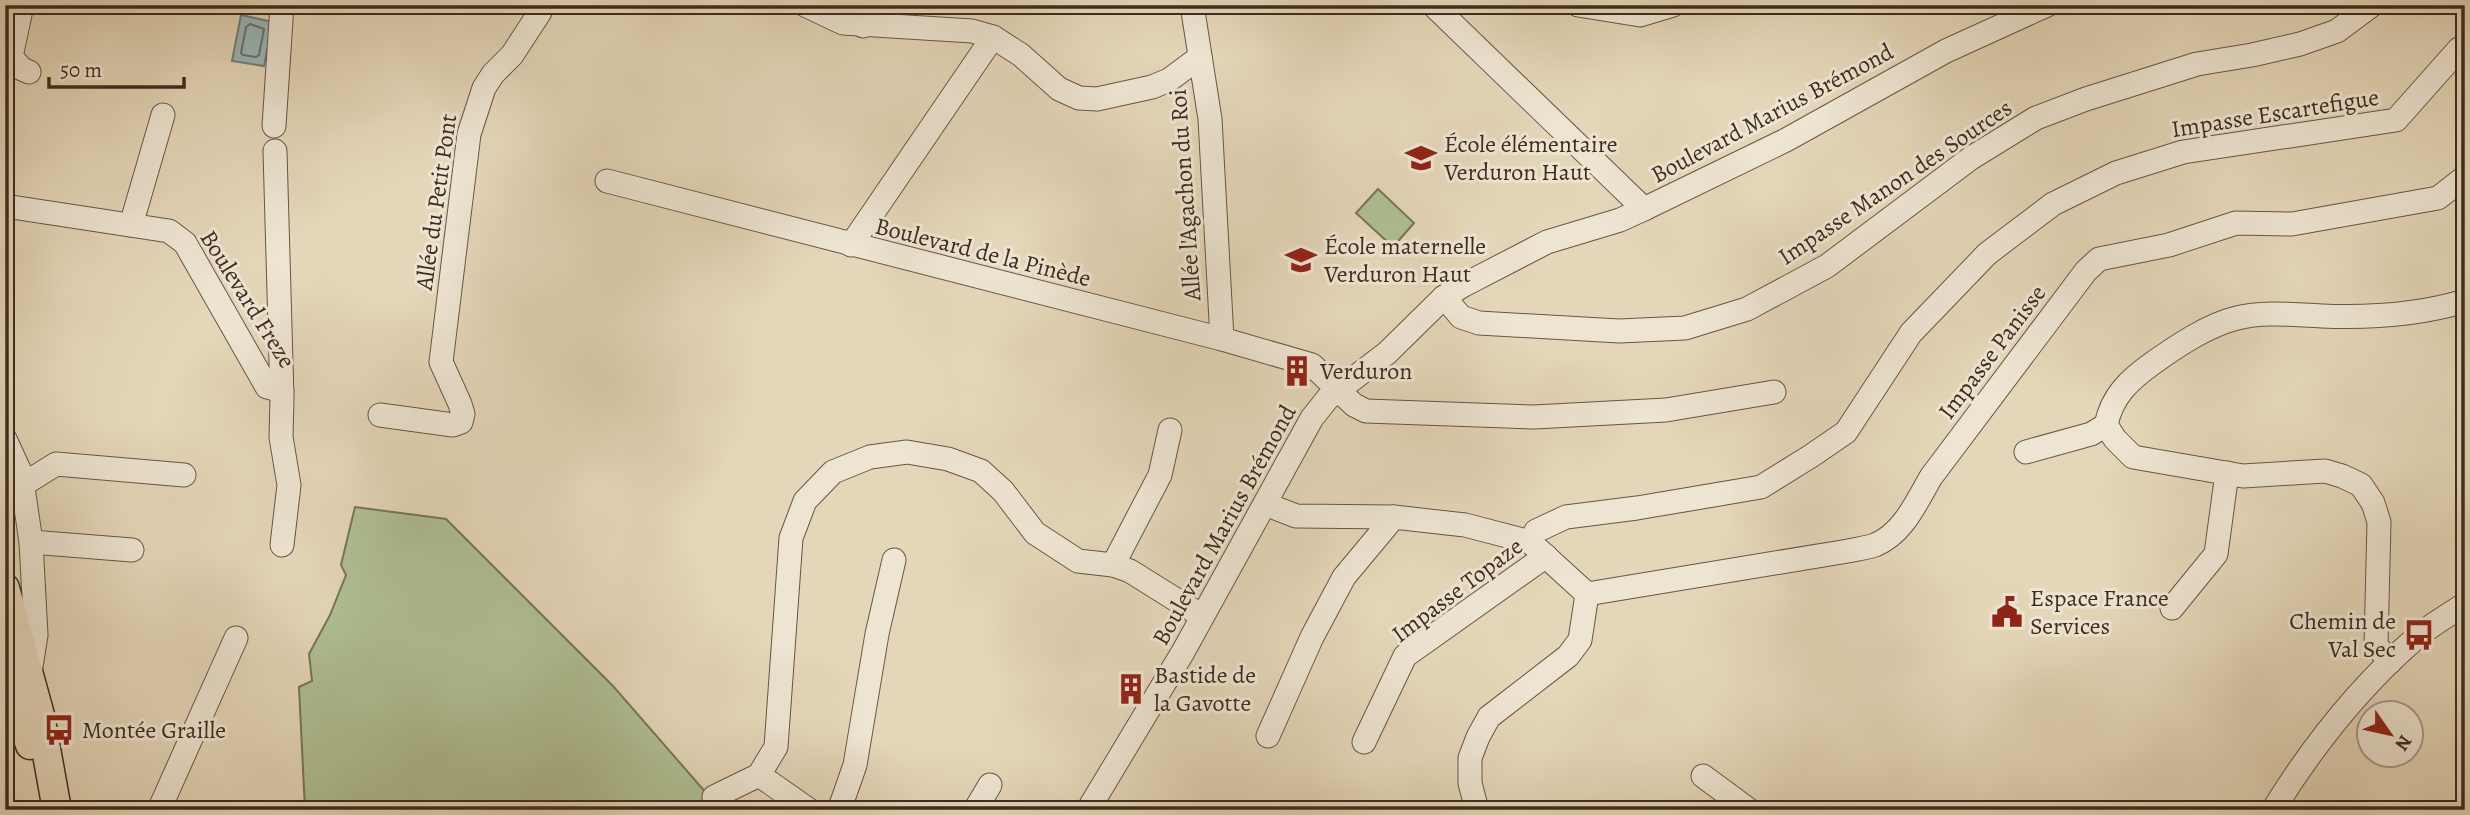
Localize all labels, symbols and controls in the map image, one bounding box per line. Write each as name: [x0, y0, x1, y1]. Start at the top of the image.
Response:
street label: Boulevard Marius Brémond: [1645, 35, 1899, 191]
scale bar: [49, 46, 184, 90]
text: 50 m: [60, 56, 102, 84]
street label: Impasse Escartefigue: [2169, 81, 2381, 145]
street label: Allée l'Agachon du Roi: [1162, 88, 1208, 303]
street label: Impasse Manon des Sources: [1772, 92, 2018, 272]
street label: Allée du Petit Pont: [408, 112, 464, 293]
place label: École élémentaire Verduron Haut: [1443, 128, 1618, 188]
school or university icon: École élémentaire Verduron Haut: [1404, 141, 1438, 175]
street label: Boulevard de la Pinède: [872, 210, 1094, 294]
street label: Boulevard Freze: [193, 224, 303, 374]
place label: École maternelle Verduron Haut: [1323, 230, 1486, 290]
school or university icon: École maternelle Verduron Haut: [1284, 243, 1318, 277]
street label: Impasse Panisse: [1931, 278, 2053, 426]
building icon: Verduron: [1280, 354, 1314, 388]
place label: Verduron: [1319, 355, 1412, 387]
street label: Boulevard Marius Brémond: [1145, 399, 1304, 651]
street label: Impasse Topaze: [1385, 530, 1529, 650]
place label: Espace France Services: [2030, 582, 2169, 642]
public building icon: Espace France Services: [1990, 595, 2024, 629]
place label: Chemin de Val Sec: [2289, 605, 2396, 665]
bus stop icon: Chemin de Val Sec: [2402, 618, 2436, 652]
place label: Bastide de la Gavotte: [1154, 659, 1256, 719]
building icon: Bastide de la Gavotte: [1114, 672, 1148, 706]
north arrow: [2354, 700, 2424, 770]
bus stop icon: Montée Graille: [42, 713, 76, 747]
place label: Montée Graille: [82, 714, 226, 746]
text: N: [2389, 730, 2418, 756]

